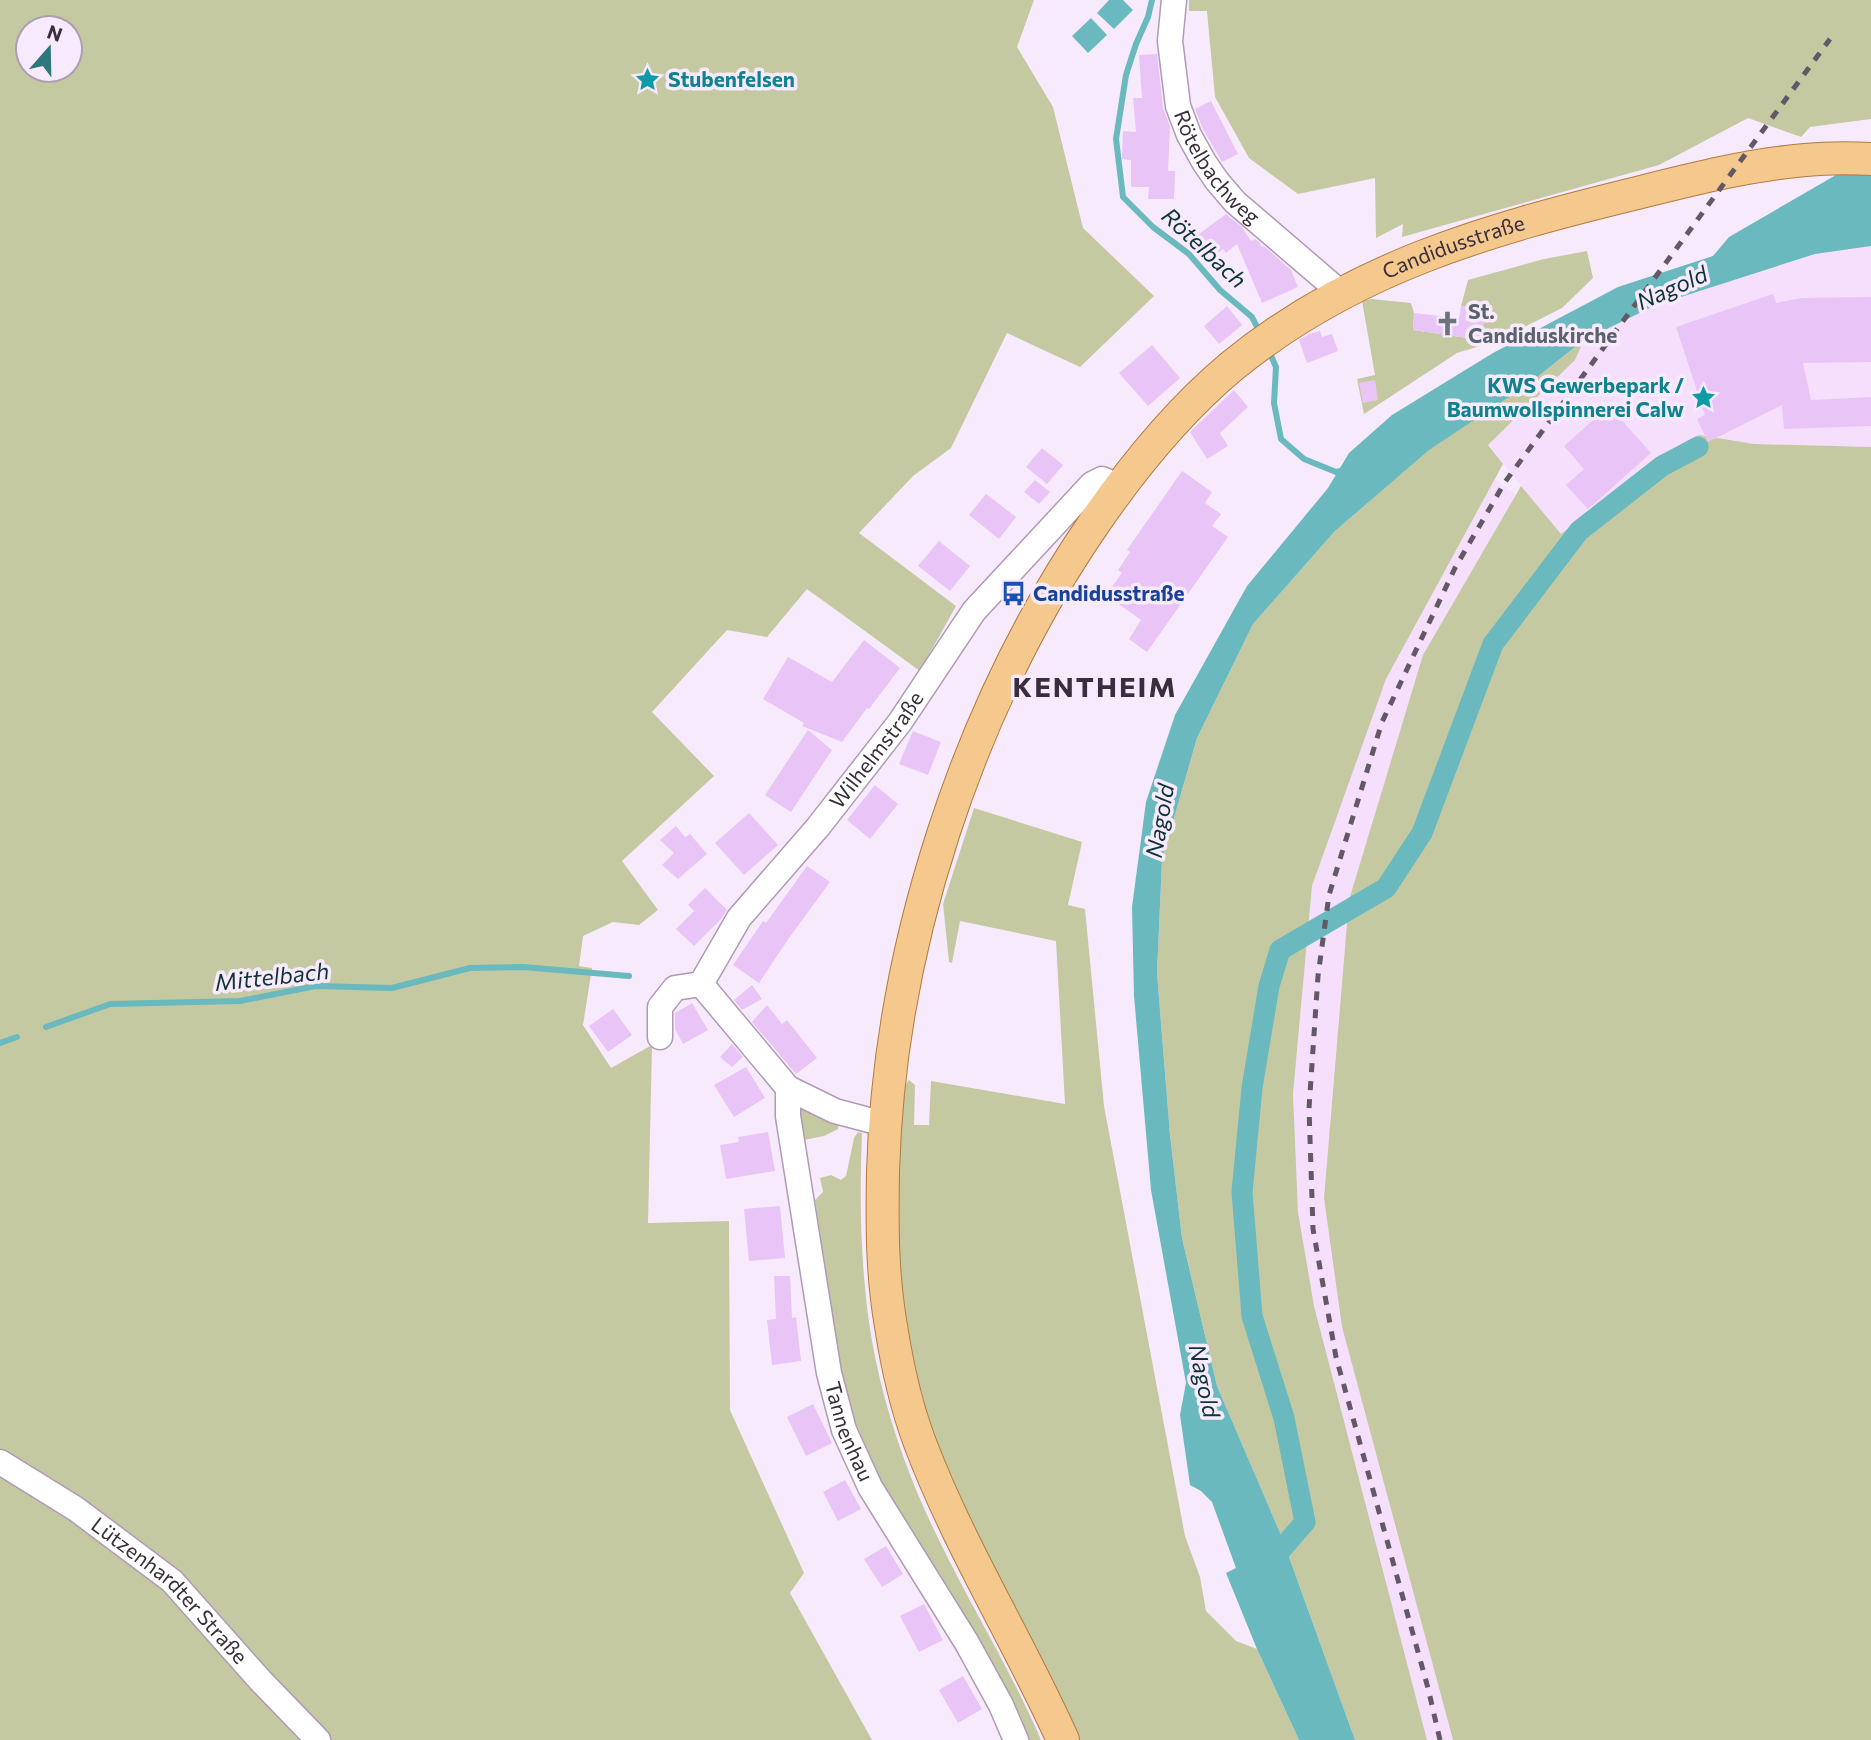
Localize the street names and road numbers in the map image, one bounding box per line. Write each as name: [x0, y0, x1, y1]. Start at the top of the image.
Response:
street label: Rötelbachweg: [1170, 106, 1266, 229]
street label: Candidusstraße: [1378, 209, 1527, 283]
street label: Wilhelmstraße: [823, 686, 928, 813]
street label: Tannenhau: [821, 1379, 880, 1485]
street label: Lützenhardter Straße: [87, 1511, 254, 1668]

